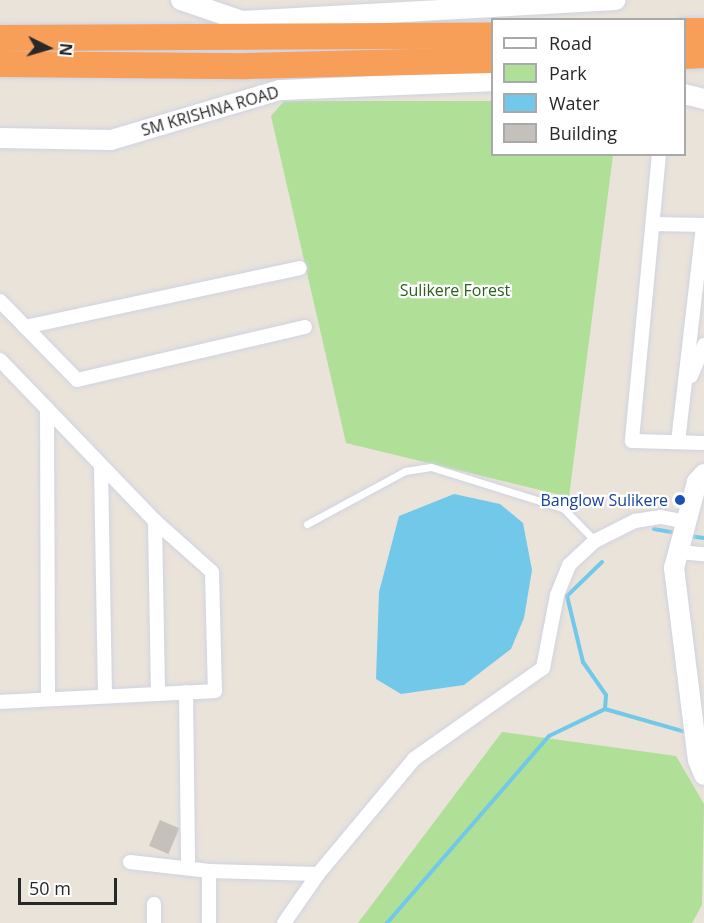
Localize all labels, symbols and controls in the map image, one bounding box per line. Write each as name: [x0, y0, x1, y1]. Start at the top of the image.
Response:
north arrow: [18, 18, 78, 78]
legend: [491, 18, 686, 156]
text: Road: [549, 31, 592, 55]
text: N: [54, 42, 77, 57]
text: Park: [549, 61, 587, 85]
street label: SM KRISHNA ROAD: [139, 82, 281, 140]
text: Water: [549, 91, 600, 115]
text: Building: [549, 121, 617, 145]
park label: Sulikere Forest: [400, 280, 510, 300]
place label: Banglow Sulikere: [540, 490, 668, 510]
marker: Banglow Sulikere: [673, 493, 687, 507]
scale bar: [21, 866, 120, 904]
text: 50 m: [29, 876, 71, 900]

